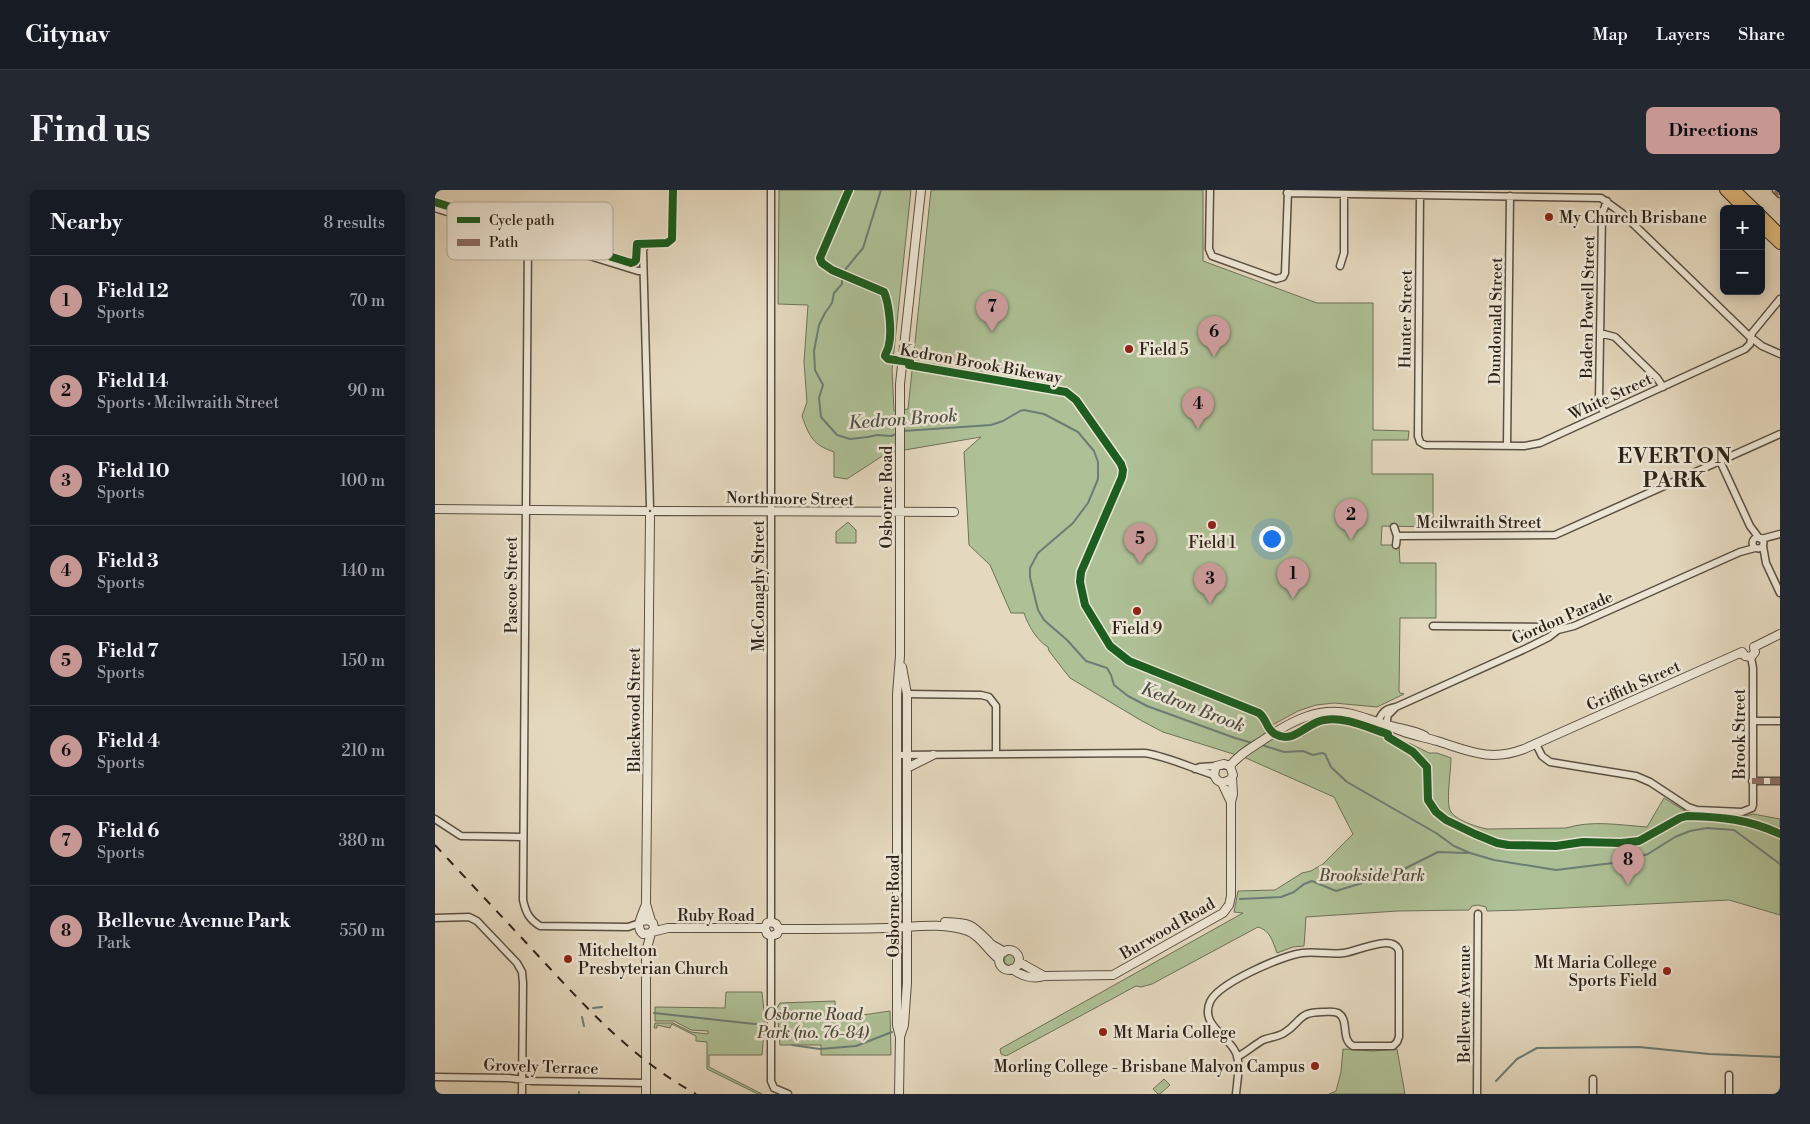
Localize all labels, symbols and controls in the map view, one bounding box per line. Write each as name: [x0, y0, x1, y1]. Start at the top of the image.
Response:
text: Citynav: [25, 20, 110, 50]
text: Map: [1593, 23, 1628, 46]
text: Layers: [1656, 23, 1710, 46]
text: Share: [1738, 23, 1785, 46]
button: Directions: [1646, 107, 1780, 154]
text: Find us: [30, 109, 150, 152]
legend: [447, 202, 613, 260]
map controls: [1720, 205, 1765, 295]
button: +: [1720, 205, 1765, 250]
place label: My Church Brisbane: [1559, 208, 1707, 228]
text: Nearby: [50, 210, 123, 236]
marker: My Church Brisbane: [1543, 211, 1555, 223]
text: Cycle path: [489, 212, 555, 230]
text: 8 results: [323, 213, 385, 233]
text: Path: [489, 234, 519, 252]
street label: Baden Powell Street: [1577, 235, 1599, 380]
button: −: [1720, 250, 1765, 295]
street label: Dundonald Street: [1485, 257, 1507, 385]
street label: Hunter Street: [1395, 269, 1417, 369]
text: Field 12: [97, 279, 169, 303]
text: 1: [62, 291, 70, 311]
text: 70 m: [349, 291, 385, 311]
pin: 7: [976, 291, 1008, 332]
text: Sports: [97, 303, 144, 323]
pin: 6: [1198, 316, 1230, 357]
street label: Kedron Brook Bikeway: [898, 340, 1064, 388]
place label: Field 5: [1139, 340, 1189, 360]
marker: Field 5: [1123, 343, 1135, 355]
text: Field 14: [97, 369, 168, 393]
street label: White Street: [1565, 369, 1656, 425]
text: 2: [61, 381, 71, 401]
text: 90 m: [347, 381, 385, 401]
pin: 4: [1182, 388, 1214, 429]
text: Sports · Mcilwraith Street: [97, 393, 279, 413]
water label: Kedron Brook: [848, 404, 958, 435]
district label: EVERTON PARK: [1618, 444, 1732, 494]
street label: Osborne Road: [877, 446, 897, 548]
text: Field 10: [97, 459, 170, 483]
text: 3: [61, 471, 71, 491]
text: 100 m: [340, 471, 385, 491]
text: Sports: [97, 483, 144, 503]
street label: Northmore Street: [726, 488, 855, 510]
pin: 2: [1335, 499, 1367, 540]
street label: Mcilwraith Street: [1416, 513, 1542, 533]
marker: Field 1: [1206, 519, 1218, 531]
street label: McConaghy Street: [749, 520, 769, 652]
pin: 5: [1124, 523, 1156, 564]
your location: [1259, 526, 1285, 552]
place label: Field 1: [1188, 533, 1236, 553]
street label: Pascoe Street: [502, 536, 522, 634]
text: Field 3: [97, 549, 159, 573]
pin: 1: [1277, 558, 1309, 599]
text: 4: [61, 561, 71, 581]
text: 140 m: [341, 561, 385, 581]
pin: 3: [1194, 563, 1226, 604]
text: Sports: [97, 573, 144, 593]
street label: Gordon Parade: [1509, 587, 1616, 649]
marker: Field 9: [1131, 605, 1143, 617]
place label: Field 9: [1112, 619, 1163, 639]
text: Field 7: [97, 639, 159, 663]
street label: Blackwood Street: [625, 647, 645, 774]
text: 5: [61, 651, 71, 671]
text: 150 m: [341, 651, 385, 671]
street label: Griffith Street: [1583, 656, 1684, 716]
text: Sports: [97, 663, 144, 683]
water label: Kedron Brook: [1138, 677, 1248, 738]
street label: Brook Street: [1730, 688, 1750, 781]
text: Field 4: [97, 729, 160, 753]
text: 6: [61, 741, 71, 761]
text: 210 m: [341, 741, 385, 761]
text: Sports: [97, 753, 144, 773]
text: Field 6: [97, 819, 159, 843]
text: 7: [61, 831, 71, 851]
text: 380 m: [338, 831, 385, 851]
text: Sports: [97, 843, 144, 863]
pin: 8: [1612, 844, 1644, 885]
street label: Osborne Road: [884, 855, 904, 957]
park label: Brookside Park: [1318, 866, 1425, 886]
street label: Burwood Road: [1116, 894, 1219, 965]
street label: Ruby Road: [677, 906, 755, 926]
text: Bellevue Avenue Park: [97, 909, 291, 933]
text: 8: [61, 921, 71, 941]
text: 550 m: [339, 921, 385, 941]
text: Park: [97, 933, 130, 953]
place label: Mitchelton Presbyterian Church: [578, 941, 729, 979]
street label: Bellevue Avenue: [1455, 945, 1475, 1064]
marker: Mitchelton Presbyterian Church: [562, 953, 574, 965]
place label: Mt Maria College Sports Field: [1534, 953, 1657, 991]
marker: Mt Maria College Sports Field: [1661, 965, 1673, 977]
park label: Osborne Road Park (no. 76-84): [756, 1005, 870, 1043]
place label: Mt Maria College: [1113, 1023, 1236, 1043]
marker: Mt Maria College: [1097, 1026, 1109, 1038]
street label: Grovely Terrace: [483, 1055, 599, 1079]
place label: Morling College - Brisbane Malyon Campus: [994, 1057, 1305, 1077]
marker: Morling College - Brisbane Malyon Campus: [1309, 1060, 1321, 1072]

